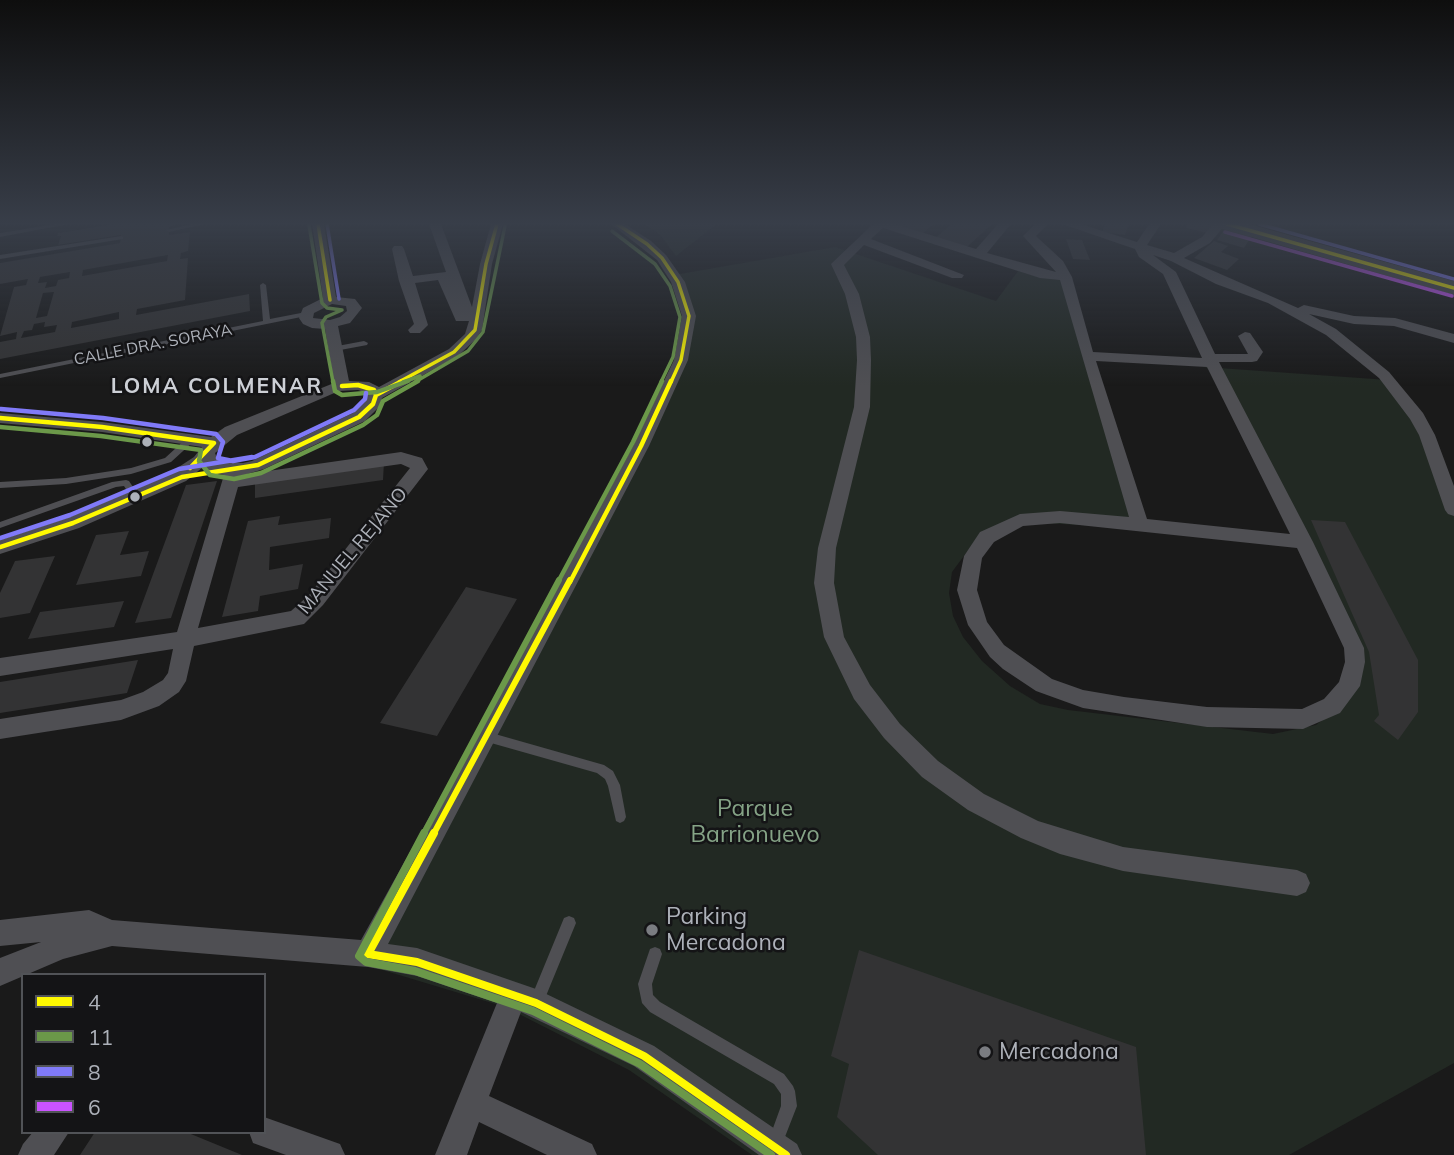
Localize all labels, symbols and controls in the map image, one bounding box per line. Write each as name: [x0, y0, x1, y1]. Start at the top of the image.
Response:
street label: CALLE DRA. SORAYA: [72, 320, 234, 370]
district label: LOMA COLMENAR: [112, 374, 322, 400]
unlabelled marker: [140, 435, 154, 449]
street label: MANUEL REJANO: [293, 483, 413, 619]
unlabelled marker: [128, 490, 142, 504]
park label: Parque Barrionuevo: [690, 795, 820, 849]
place label: Parking Mercadona: [666, 903, 786, 957]
marker: Parking Mercadona: [644, 922, 660, 938]
legend: [21, 973, 266, 1134]
text: 4: [88, 989, 101, 1015]
text: 11: [88, 1024, 113, 1050]
place label: Mercadona: [999, 1038, 1119, 1066]
marker: Mercadona: [977, 1044, 993, 1060]
text: 8: [88, 1059, 101, 1085]
text: 6: [88, 1094, 101, 1120]

